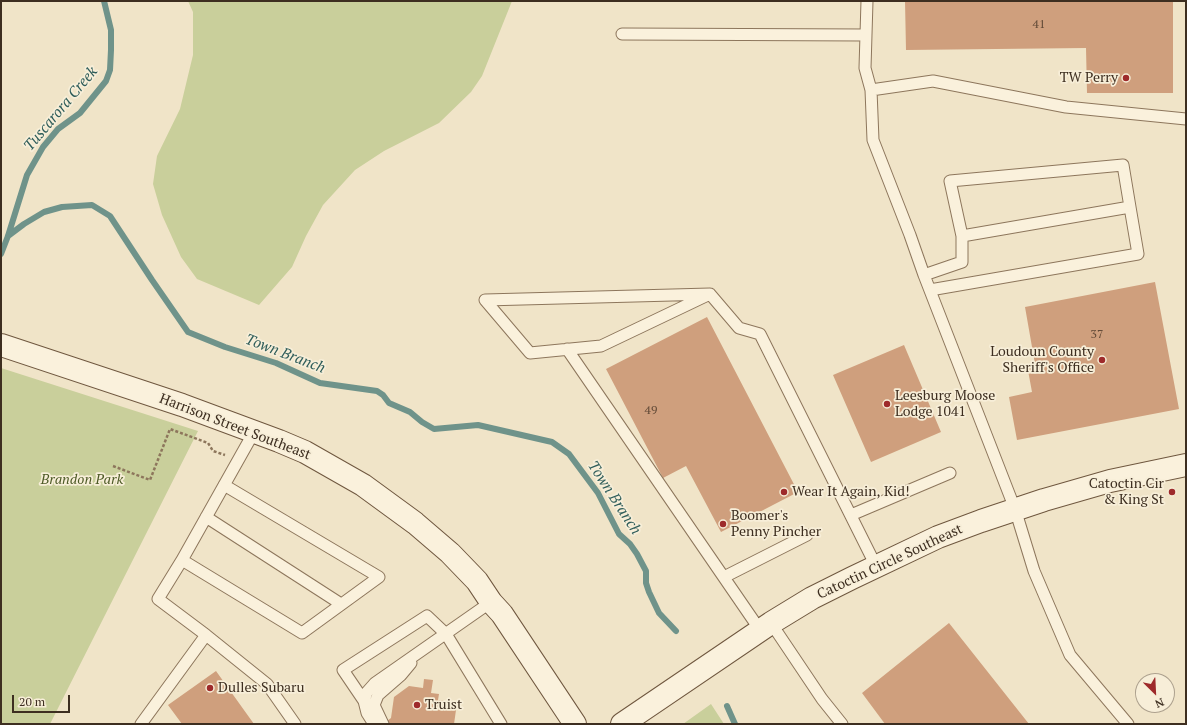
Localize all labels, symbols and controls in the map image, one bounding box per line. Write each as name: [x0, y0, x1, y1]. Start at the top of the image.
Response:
house number: 41: [1033, 18, 1045, 32]
water label: Tuscarora Creek: [20, 63, 102, 155]
place label: TW Perry: [1060, 70, 1118, 86]
marker: TW Perry: [1121, 73, 1131, 83]
house number: 37: [1091, 328, 1103, 342]
water label: Town Branch: [242, 331, 328, 377]
place label: Loudoun County Sheriff's Office: [990, 344, 1094, 376]
marker: Loudoun County Sheriff's Office: [1097, 355, 1107, 365]
place label: Leesburg Moose Lodge 1041: [895, 388, 995, 420]
street label: Harrison Street Southeast: [157, 390, 313, 464]
marker: Leesburg Moose Lodge 1041: [882, 399, 892, 409]
house number: 49: [645, 404, 657, 418]
water label: Town Branch: [584, 458, 644, 538]
park label: Brandon Park: [41, 472, 123, 488]
place label: Catoctin Cir & King St: [1089, 476, 1164, 508]
place label: Wear It Again, Kid!: [792, 484, 910, 500]
marker: Wear It Again, Kid!: [779, 487, 789, 497]
marker: Catoctin Cir & King St: [1167, 487, 1177, 497]
place label: Boomer's Penny Pincher: [731, 508, 821, 540]
marker: Boomer's Penny Pincher: [718, 519, 728, 529]
street label: Catoctin Circle Southeast: [815, 521, 965, 603]
north arrow: [1135, 673, 1175, 713]
place label: Dulles Subaru: [218, 680, 305, 696]
marker: Dulles Subaru: [205, 683, 215, 693]
scale bar: [14, 687, 72, 713]
text: 20 m: [19, 694, 45, 709]
text: N: [1153, 695, 1166, 711]
place label: Truist: [425, 697, 462, 713]
marker: Truist: [412, 700, 422, 710]

